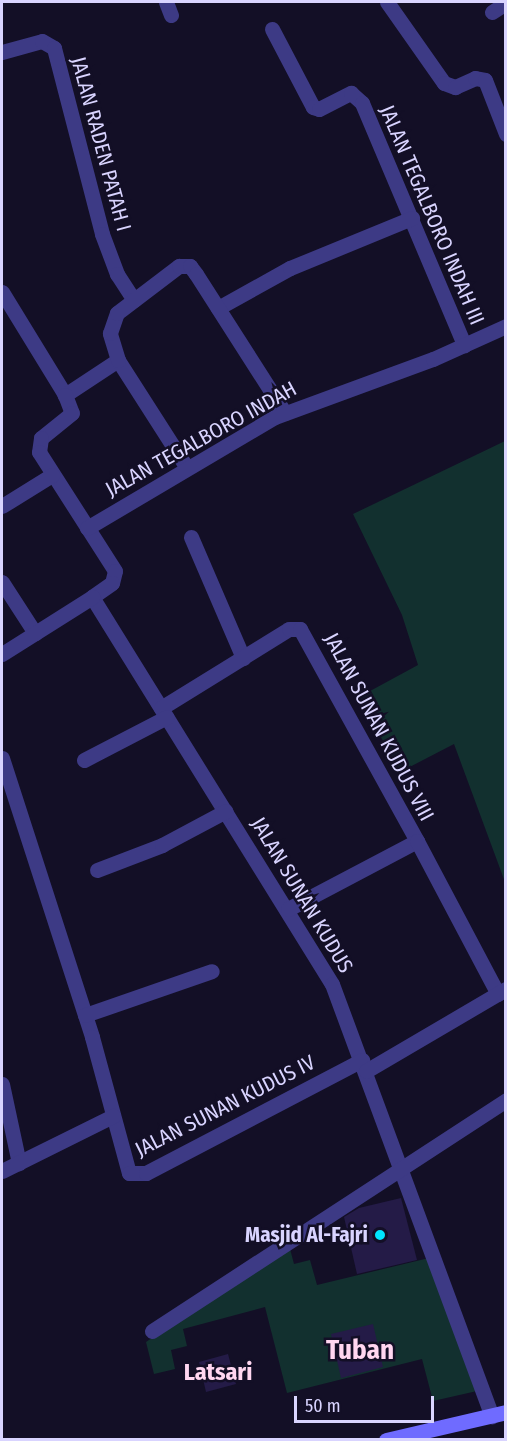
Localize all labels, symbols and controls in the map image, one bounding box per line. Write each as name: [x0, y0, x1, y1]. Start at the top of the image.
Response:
street label: JALAN RADEN PATAH I: [66, 54, 136, 234]
street label: JALAN TEGALBORO INDAH III: [374, 101, 490, 329]
street label: JALAN TEGALBORO INDAH: [101, 376, 301, 502]
street label: JALAN SUNAN KUDUS VIII: [319, 629, 439, 825]
street label: JALAN SUNAN KUDUS: [246, 813, 358, 977]
street label: JALAN SUNAN KUDUS IV: [131, 1050, 319, 1162]
place label: Masjid Al-Fajri: [245, 1222, 368, 1248]
marker: Masjid Al-Fajri: [373, 1228, 387, 1242]
district label: Tuban: [326, 1335, 394, 1367]
district label: Latsari: [184, 1359, 252, 1387]
scale bar: [297, 1384, 436, 1422]
text: 50 m: [305, 1395, 341, 1417]

